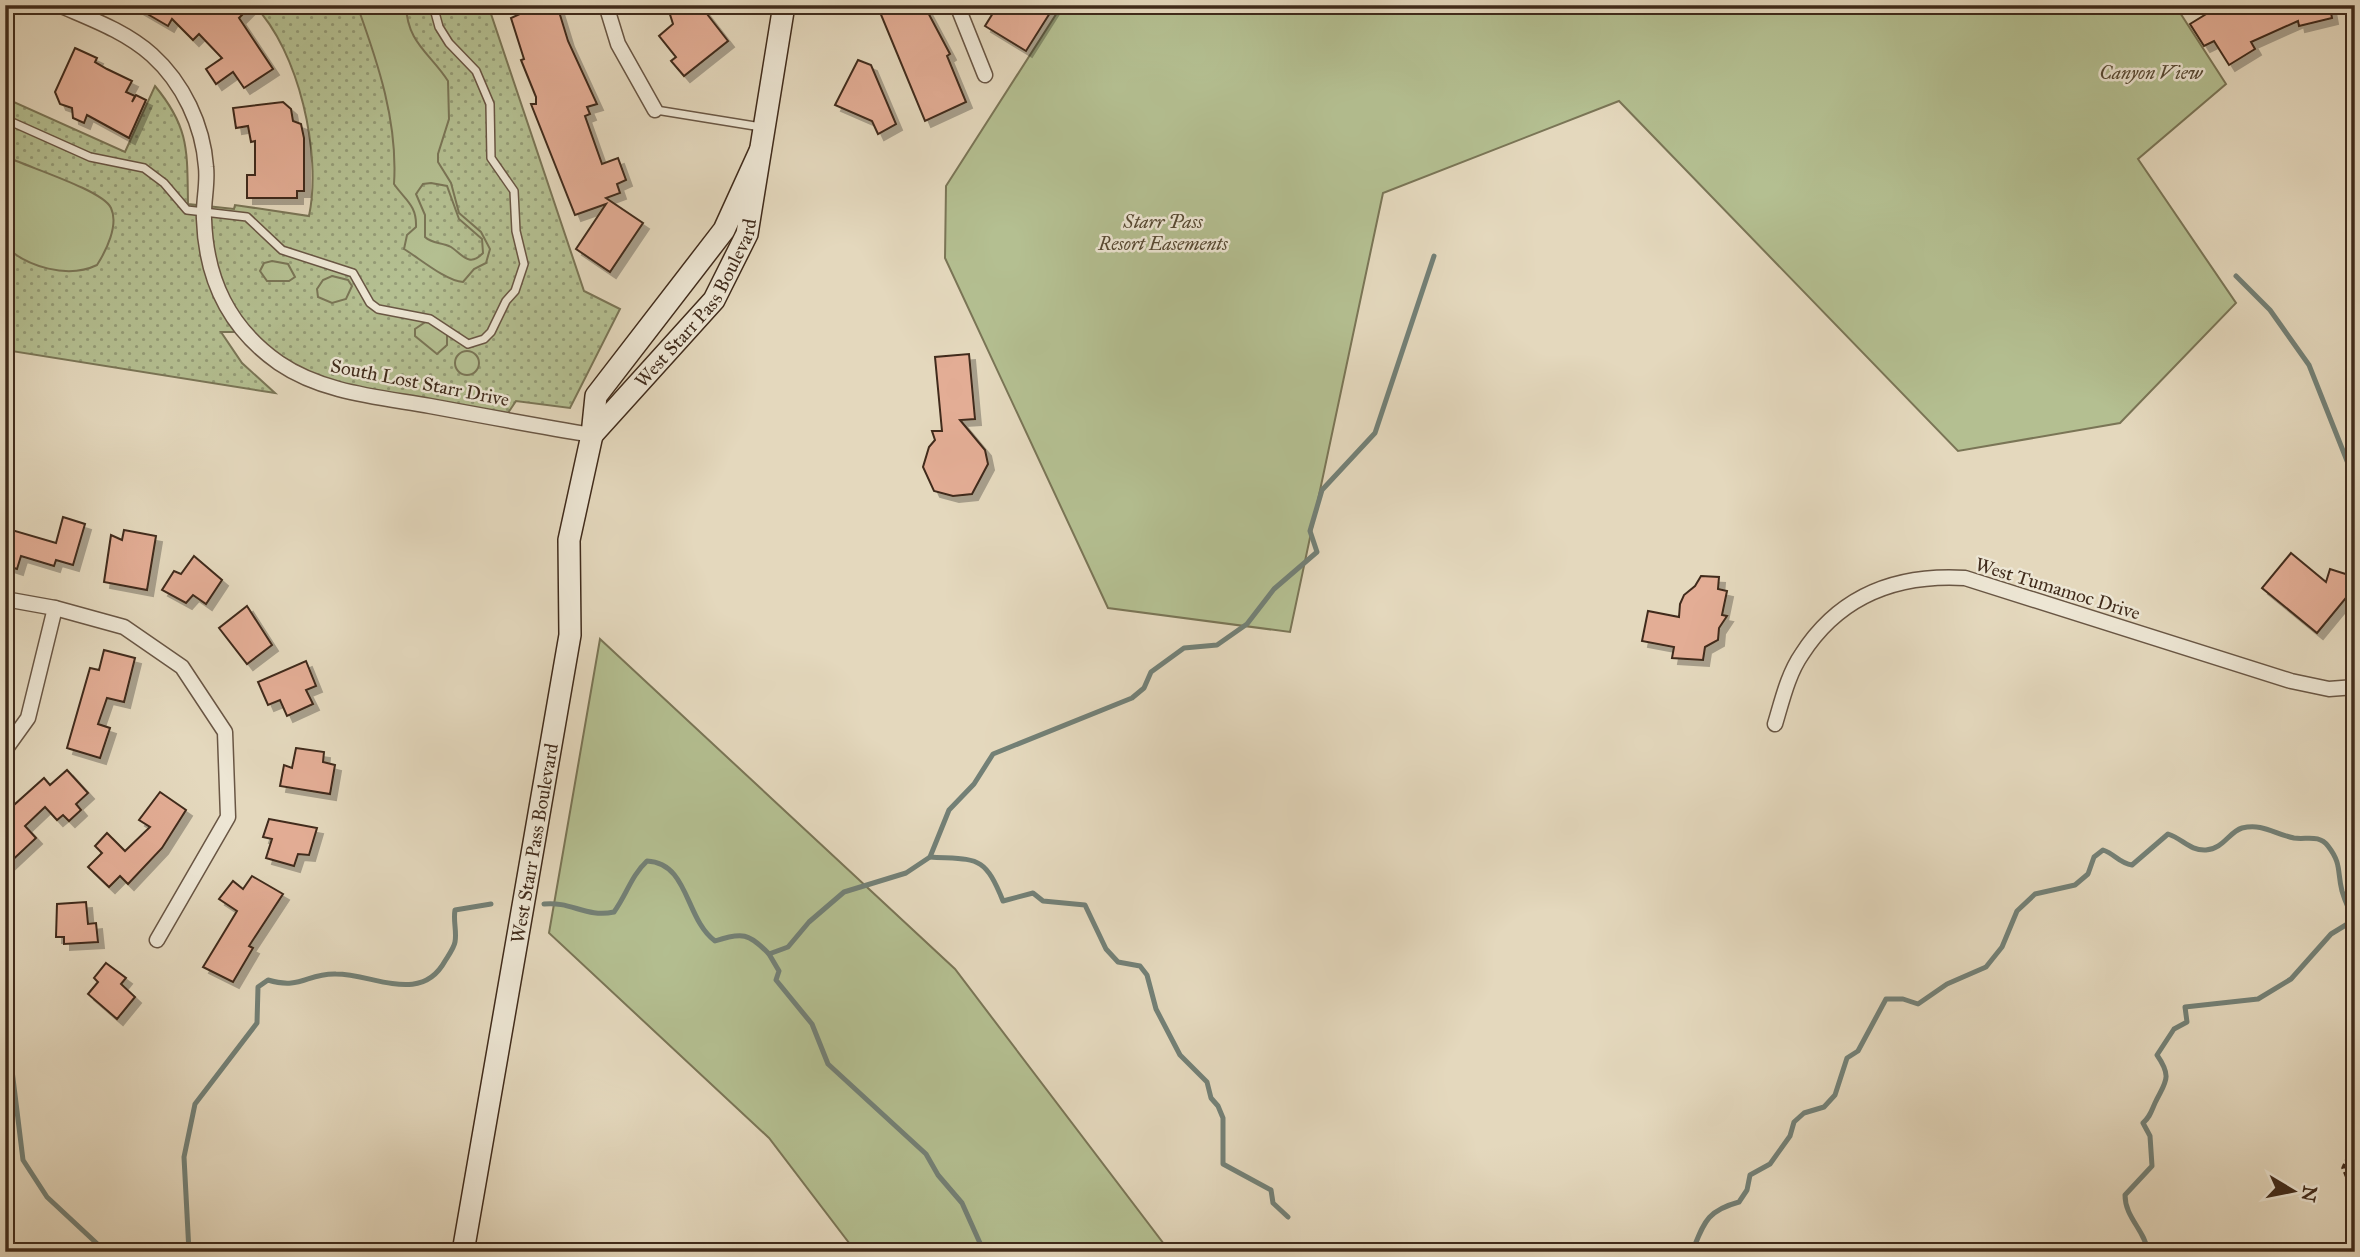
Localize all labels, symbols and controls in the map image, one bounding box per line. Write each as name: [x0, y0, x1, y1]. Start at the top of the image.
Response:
park label: Canyon View: [2099, 61, 2204, 84]
park label: Starr Pass Resort Easements: [1097, 210, 1228, 255]
street label: West Starr Pass Boulevard: [630, 216, 761, 392]
street label: South Lost Starr Drive: [329, 354, 511, 411]
street label: West Tumamoc Drive: [1973, 552, 2143, 625]
street label: West Starr Pass Boulevard: [506, 741, 563, 945]
north arrow: [2258, 1156, 2328, 1226]
text: N: [2297, 1184, 2322, 1204]

